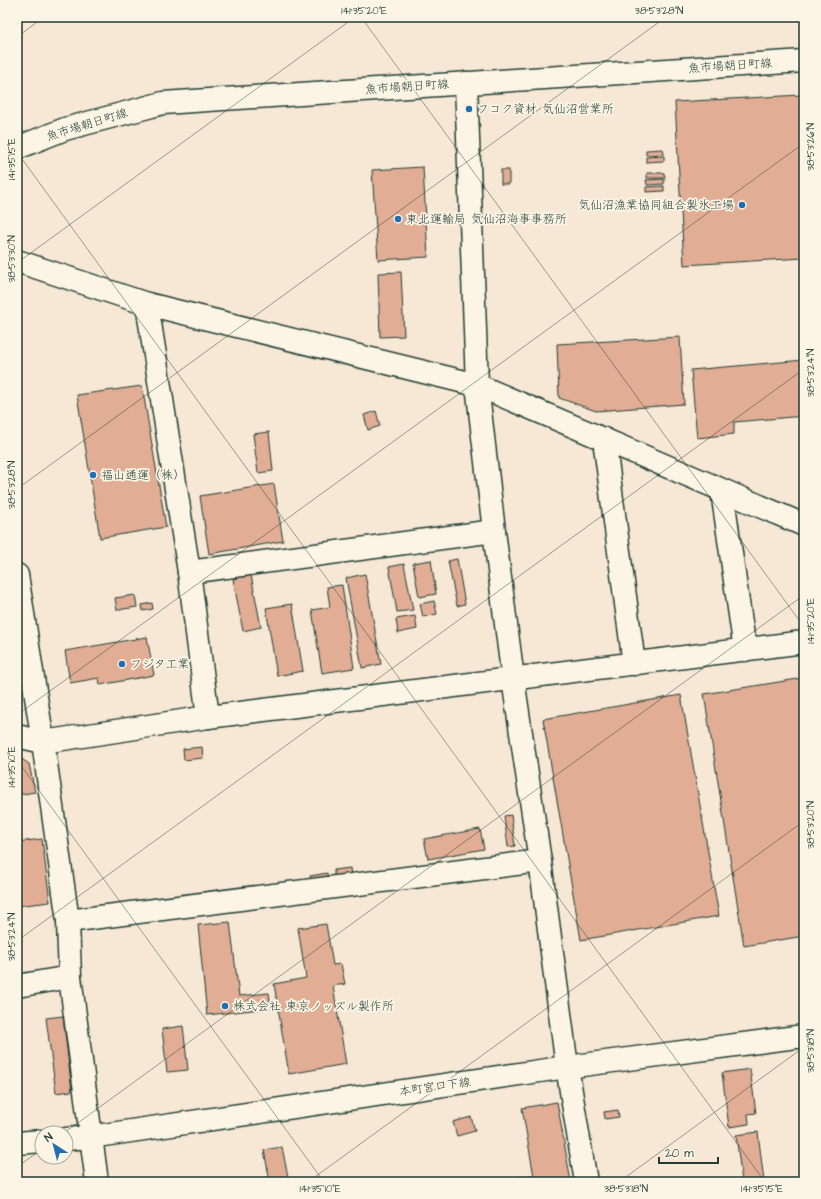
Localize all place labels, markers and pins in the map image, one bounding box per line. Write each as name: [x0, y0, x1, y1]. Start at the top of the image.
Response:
place label: フコク資材 気仙沼営業所: [477, 101, 614, 118]
marker: フコク資材 気仙沼営業所: [464, 104, 474, 114]
place label: 気仙沼漁業協同組合製氷工場: [578, 197, 734, 214]
marker: 気仙沼漁業協同組合製氷工場: [737, 200, 747, 210]
place label: 東北運輸局 気仙沼海事事務所: [406, 211, 567, 228]
marker: 東北運輸局 気仙沼海事事務所: [393, 214, 403, 224]
place label: 福山通運（株）: [101, 467, 185, 484]
marker: 福山通運（株）: [88, 470, 98, 480]
place label: フジタ工業: [130, 656, 190, 673]
marker: フジタ工業: [117, 659, 127, 669]
place label: 株式会社 東京ノッズル製作所: [233, 998, 394, 1015]
marker: 株式会社 東京ノッズル製作所: [220, 1001, 230, 1011]

